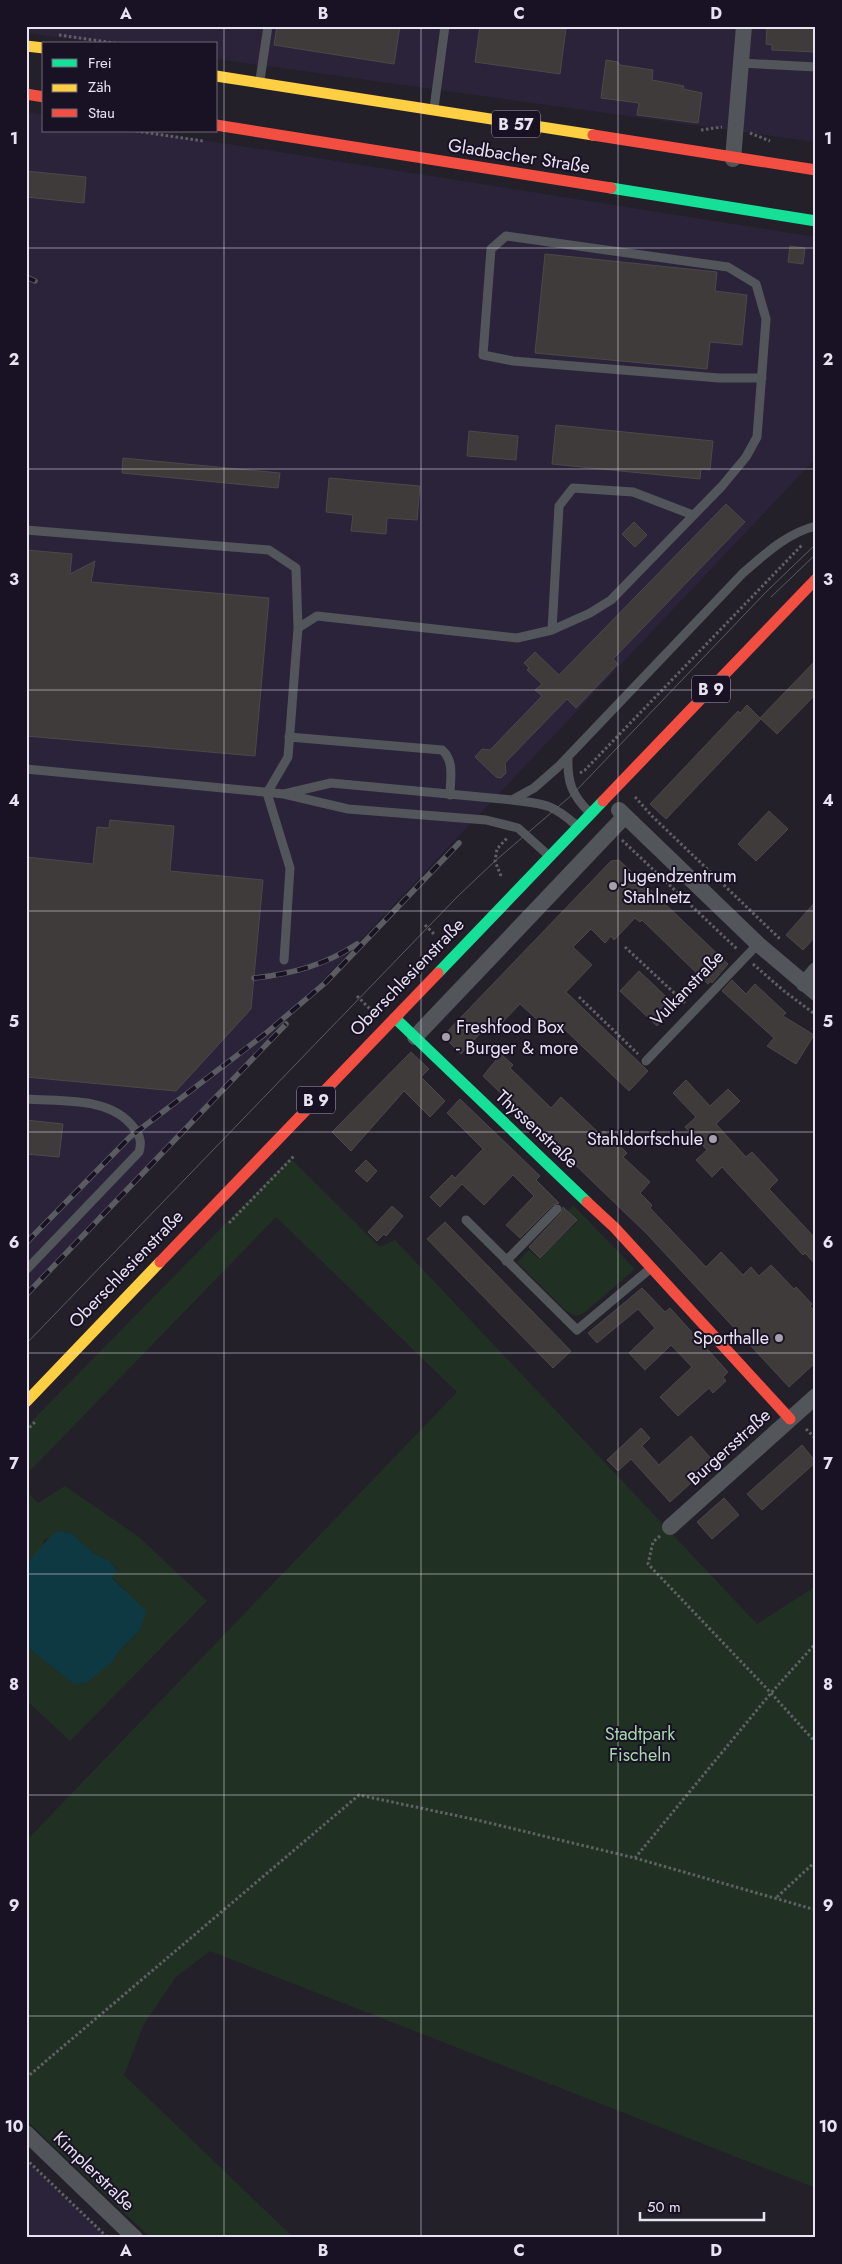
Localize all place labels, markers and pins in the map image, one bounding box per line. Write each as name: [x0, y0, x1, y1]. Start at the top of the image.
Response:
place label: Jugendzentrum Stahlnetz: [621, 863, 737, 910]
marker: Jugendzentrum Stahlnetz: [607, 880, 619, 892]
place label: Freshfood Box - Burger & more: [456, 1014, 578, 1061]
marker: Freshfood Box - Burger & more: [440, 1031, 452, 1043]
place label: Stahldorfschule: [587, 1126, 703, 1152]
marker: Stahldorfschule: [707, 1133, 719, 1145]
place label: Sporthalle: [693, 1325, 769, 1351]
marker: Sporthalle: [773, 1332, 785, 1344]

